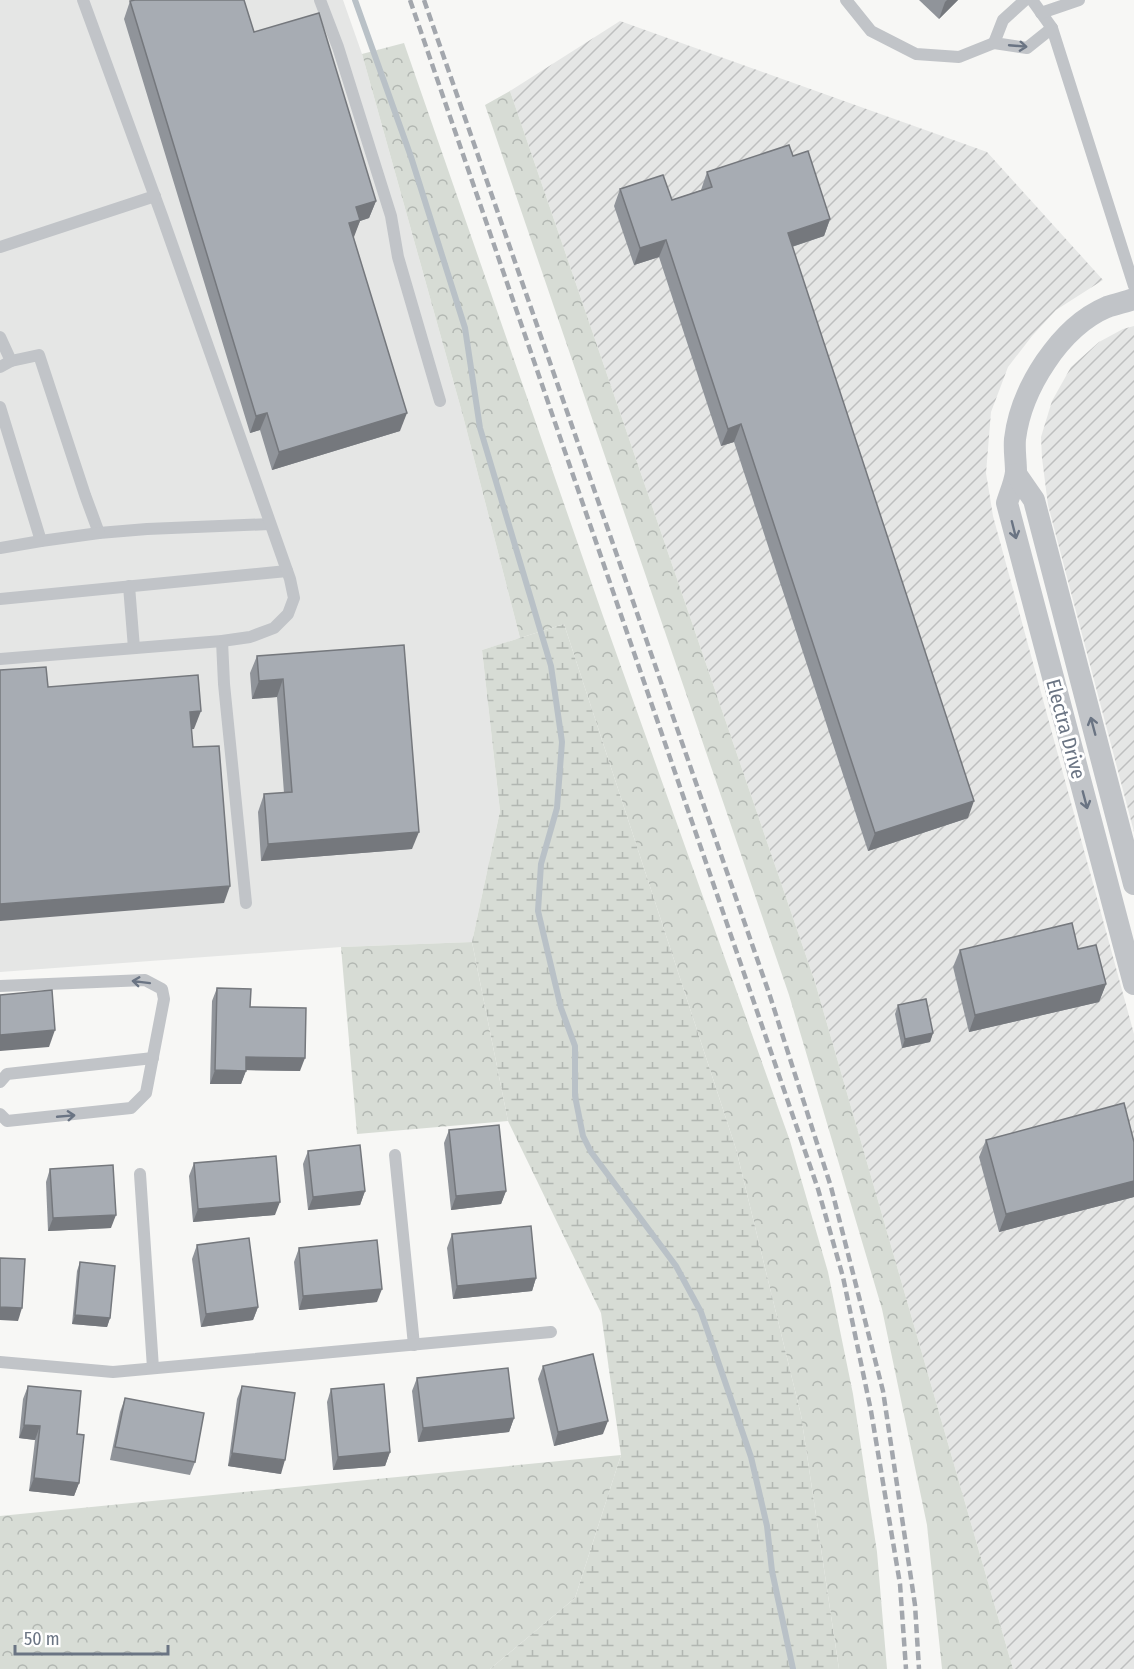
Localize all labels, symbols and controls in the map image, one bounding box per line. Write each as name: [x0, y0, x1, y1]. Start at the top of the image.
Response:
one-way arrow: [1008, 41, 1027, 52]
one-way arrow: [1008, 520, 1020, 539]
street label: Electra Drive: [1041, 676, 1091, 782]
one-way arrow: [1086, 717, 1098, 736]
one-way arrow: [1079, 790, 1091, 809]
one-way arrow: [132, 976, 151, 987]
one-way arrow: [55, 1110, 75, 1121]
scale bar: [15, 1618, 168, 1656]
text: 50 m: [24, 1628, 60, 1650]

